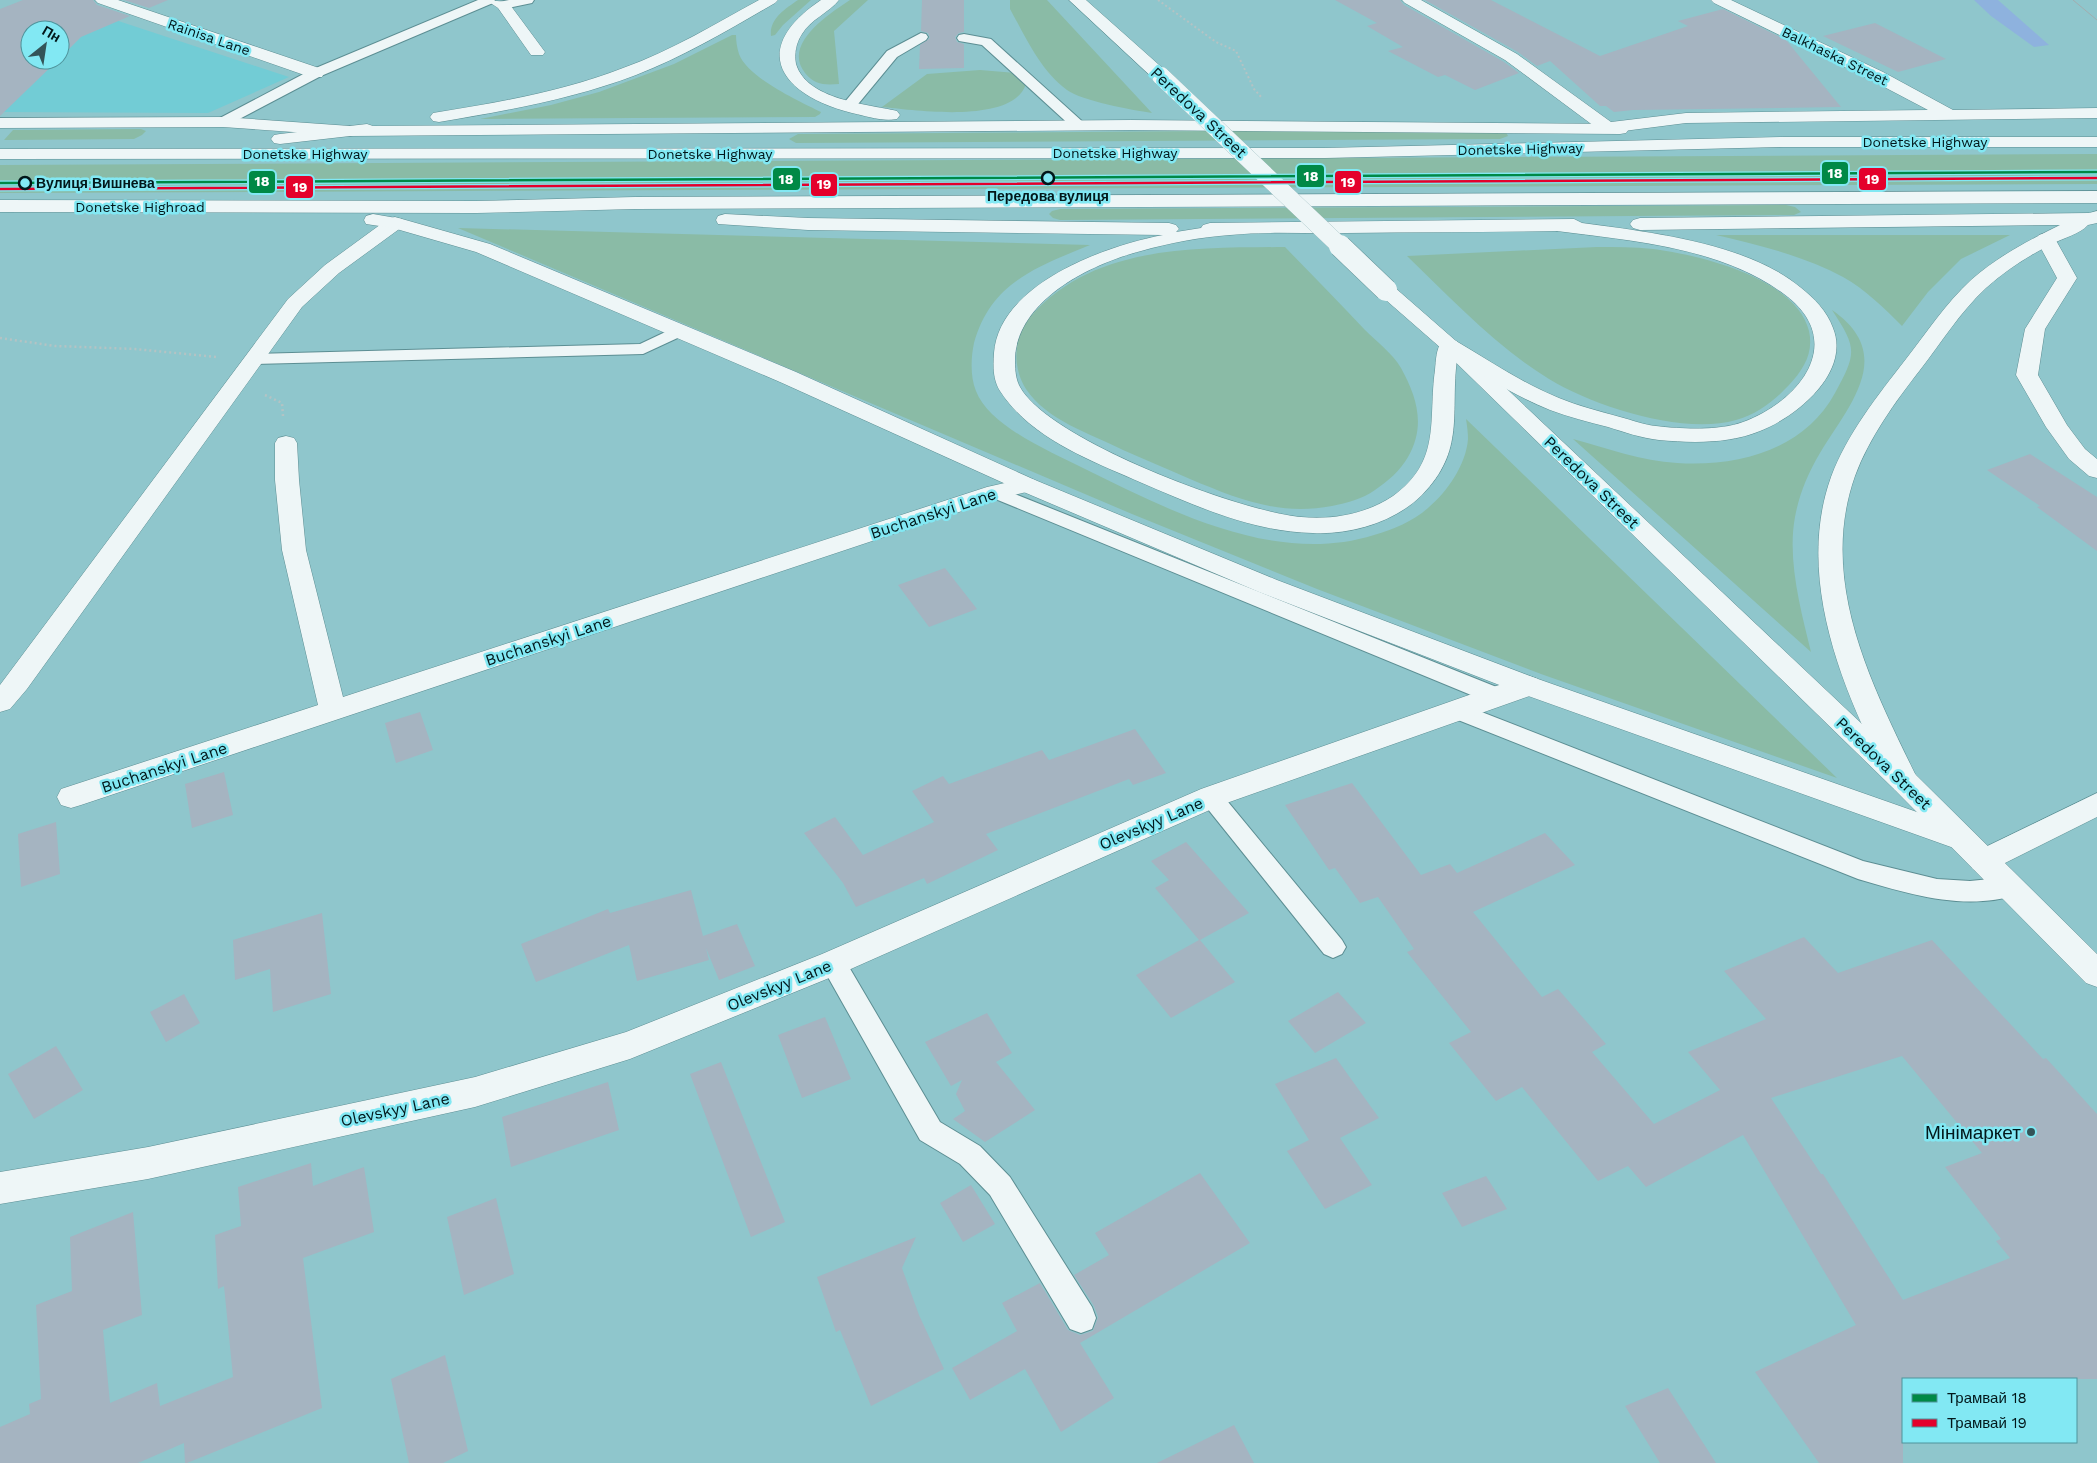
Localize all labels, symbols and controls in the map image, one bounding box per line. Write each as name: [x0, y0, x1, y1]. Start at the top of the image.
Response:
street label: Rainisa Lane: [166, 15, 252, 59]
north arrow: [20, 20, 70, 70]
text: Пн: [39, 22, 64, 45]
street label: Balkhaska Street: [1780, 23, 1891, 89]
street label: Peredova Street: [1147, 63, 1251, 162]
street label: Donetske Highway: [1862, 134, 1988, 150]
street label: Donetske Highway: [1457, 140, 1583, 158]
street label: Donetske Highway: [1052, 145, 1178, 161]
street label: Donetske Highway: [242, 146, 368, 162]
street label: Donetske Highway: [647, 146, 773, 162]
line badge: 18: [1821, 161, 1849, 185]
line badge: 18: [1296, 164, 1325, 188]
text: 18: [1828, 165, 1843, 181]
line badge: 18: [772, 167, 801, 191]
line badge: 19: [1858, 167, 1887, 191]
text: 18: [1304, 168, 1319, 184]
line badge: 18: [248, 170, 276, 194]
line badge: 19: [1334, 170, 1362, 194]
text: 18: [779, 171, 794, 187]
marker: Передова вулиця: [1041, 171, 1055, 185]
text: 19: [1865, 171, 1879, 187]
text: 18: [255, 173, 270, 189]
line badge: 19: [810, 173, 838, 197]
text: 19: [1341, 174, 1355, 190]
place label: Вулиця Вишнева: [36, 175, 155, 191]
line badge: 19: [285, 175, 314, 199]
marker: Вулиця Вишнева: [18, 176, 32, 190]
text: 19: [817, 176, 831, 192]
text: 19: [293, 179, 307, 195]
place label: Передова вулиця: [987, 188, 1109, 204]
street label: Donetske Highroad: [75, 199, 205, 215]
street label: Peredova Street: [1540, 432, 1643, 533]
street label: Buchanskyi Lane: [868, 484, 999, 543]
street label: Buchanskyi Lane: [483, 611, 614, 670]
street label: Peredova Street: [1832, 713, 1935, 814]
street label: Buchanskyi Lane: [99, 738, 230, 797]
street label: Olevskyy Lane: [1096, 793, 1206, 854]
street label: Olevskyy Lane: [724, 956, 834, 1015]
street label: Olevskyy Lane: [339, 1089, 451, 1130]
place label: Мінімаркет: [1925, 1121, 2021, 1144]
marker: Мінімаркет: [2025, 1126, 2037, 1138]
legend: [1902, 1378, 2077, 1443]
text: Трамвай 18: [1947, 1389, 2027, 1407]
text: Трамвай 19: [1947, 1414, 2027, 1432]

